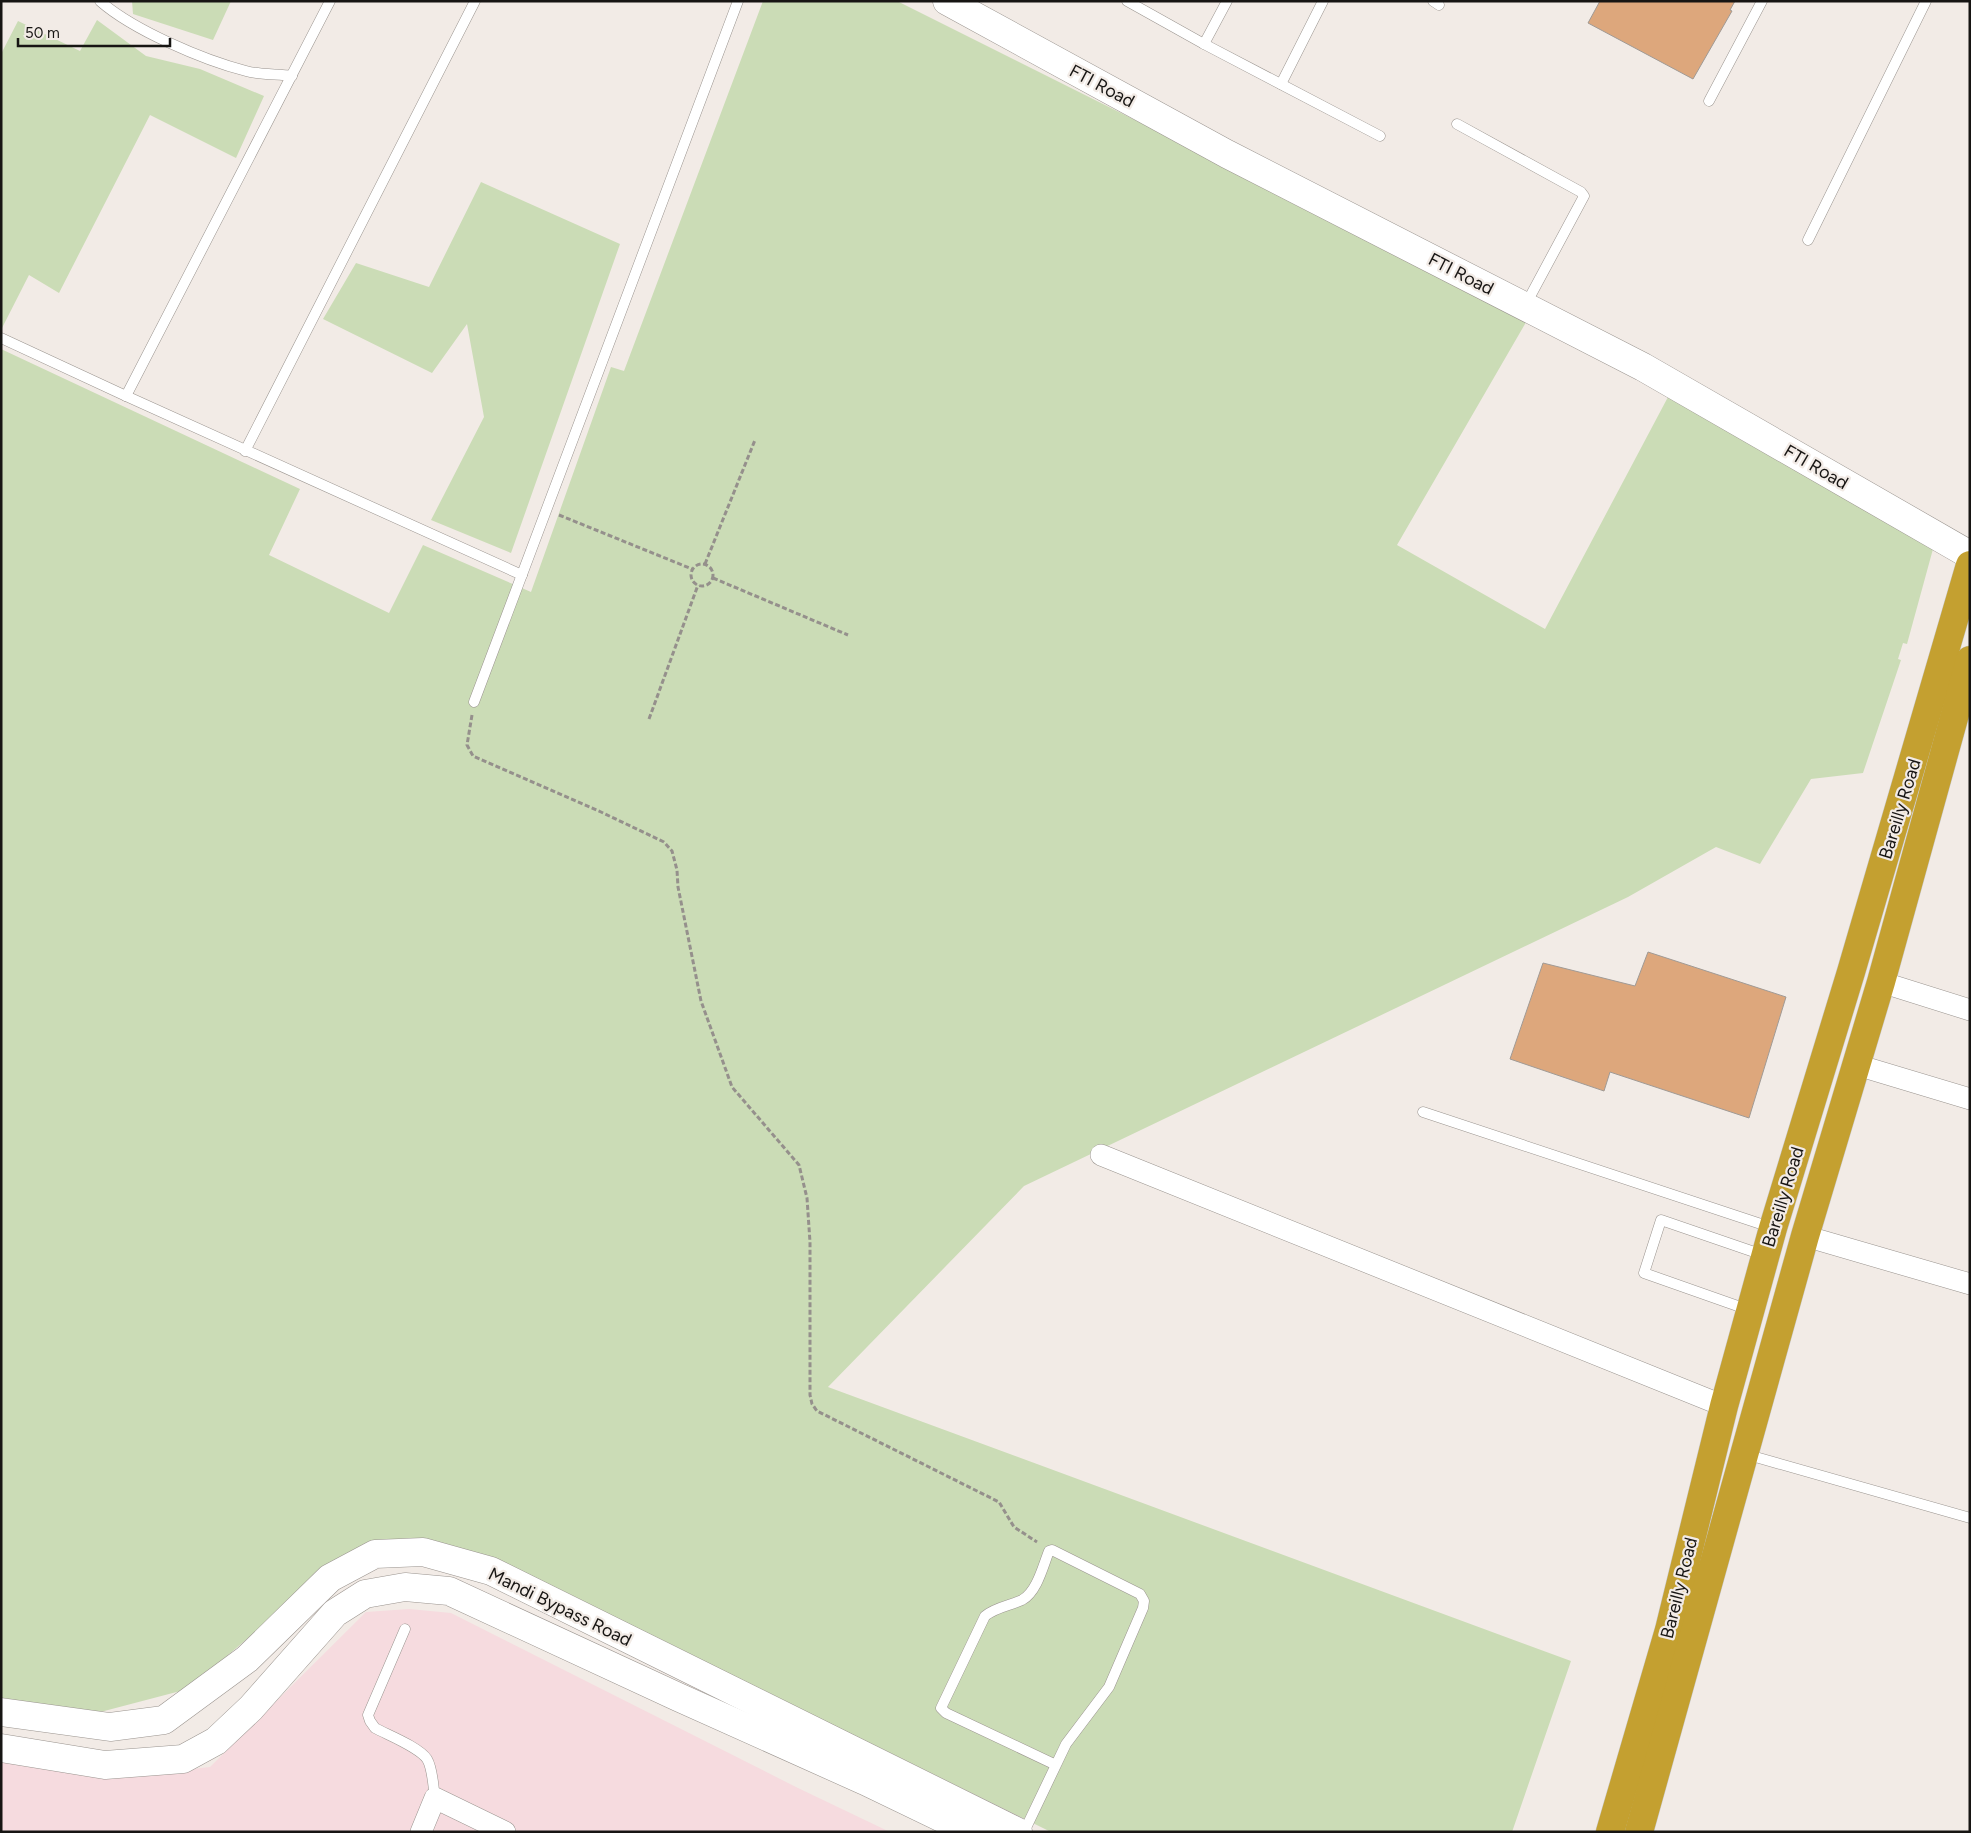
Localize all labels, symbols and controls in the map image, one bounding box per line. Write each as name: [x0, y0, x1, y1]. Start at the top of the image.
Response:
scale bar: [18, 15, 170, 47]
text: 50 m: [25, 24, 60, 42]
street label: FTI Road: [1066, 60, 1138, 112]
street label: FTI Road: [1425, 248, 1497, 300]
street label: FTI Road: [1780, 440, 1852, 494]
street label: Bareilly Road: [1874, 756, 1926, 862]
street label: Bareilly Road: [1757, 1144, 1809, 1250]
street label: Bareilly Road: [1656, 1535, 1702, 1641]
street label: Mandi Bypass Road: [485, 1563, 635, 1651]

